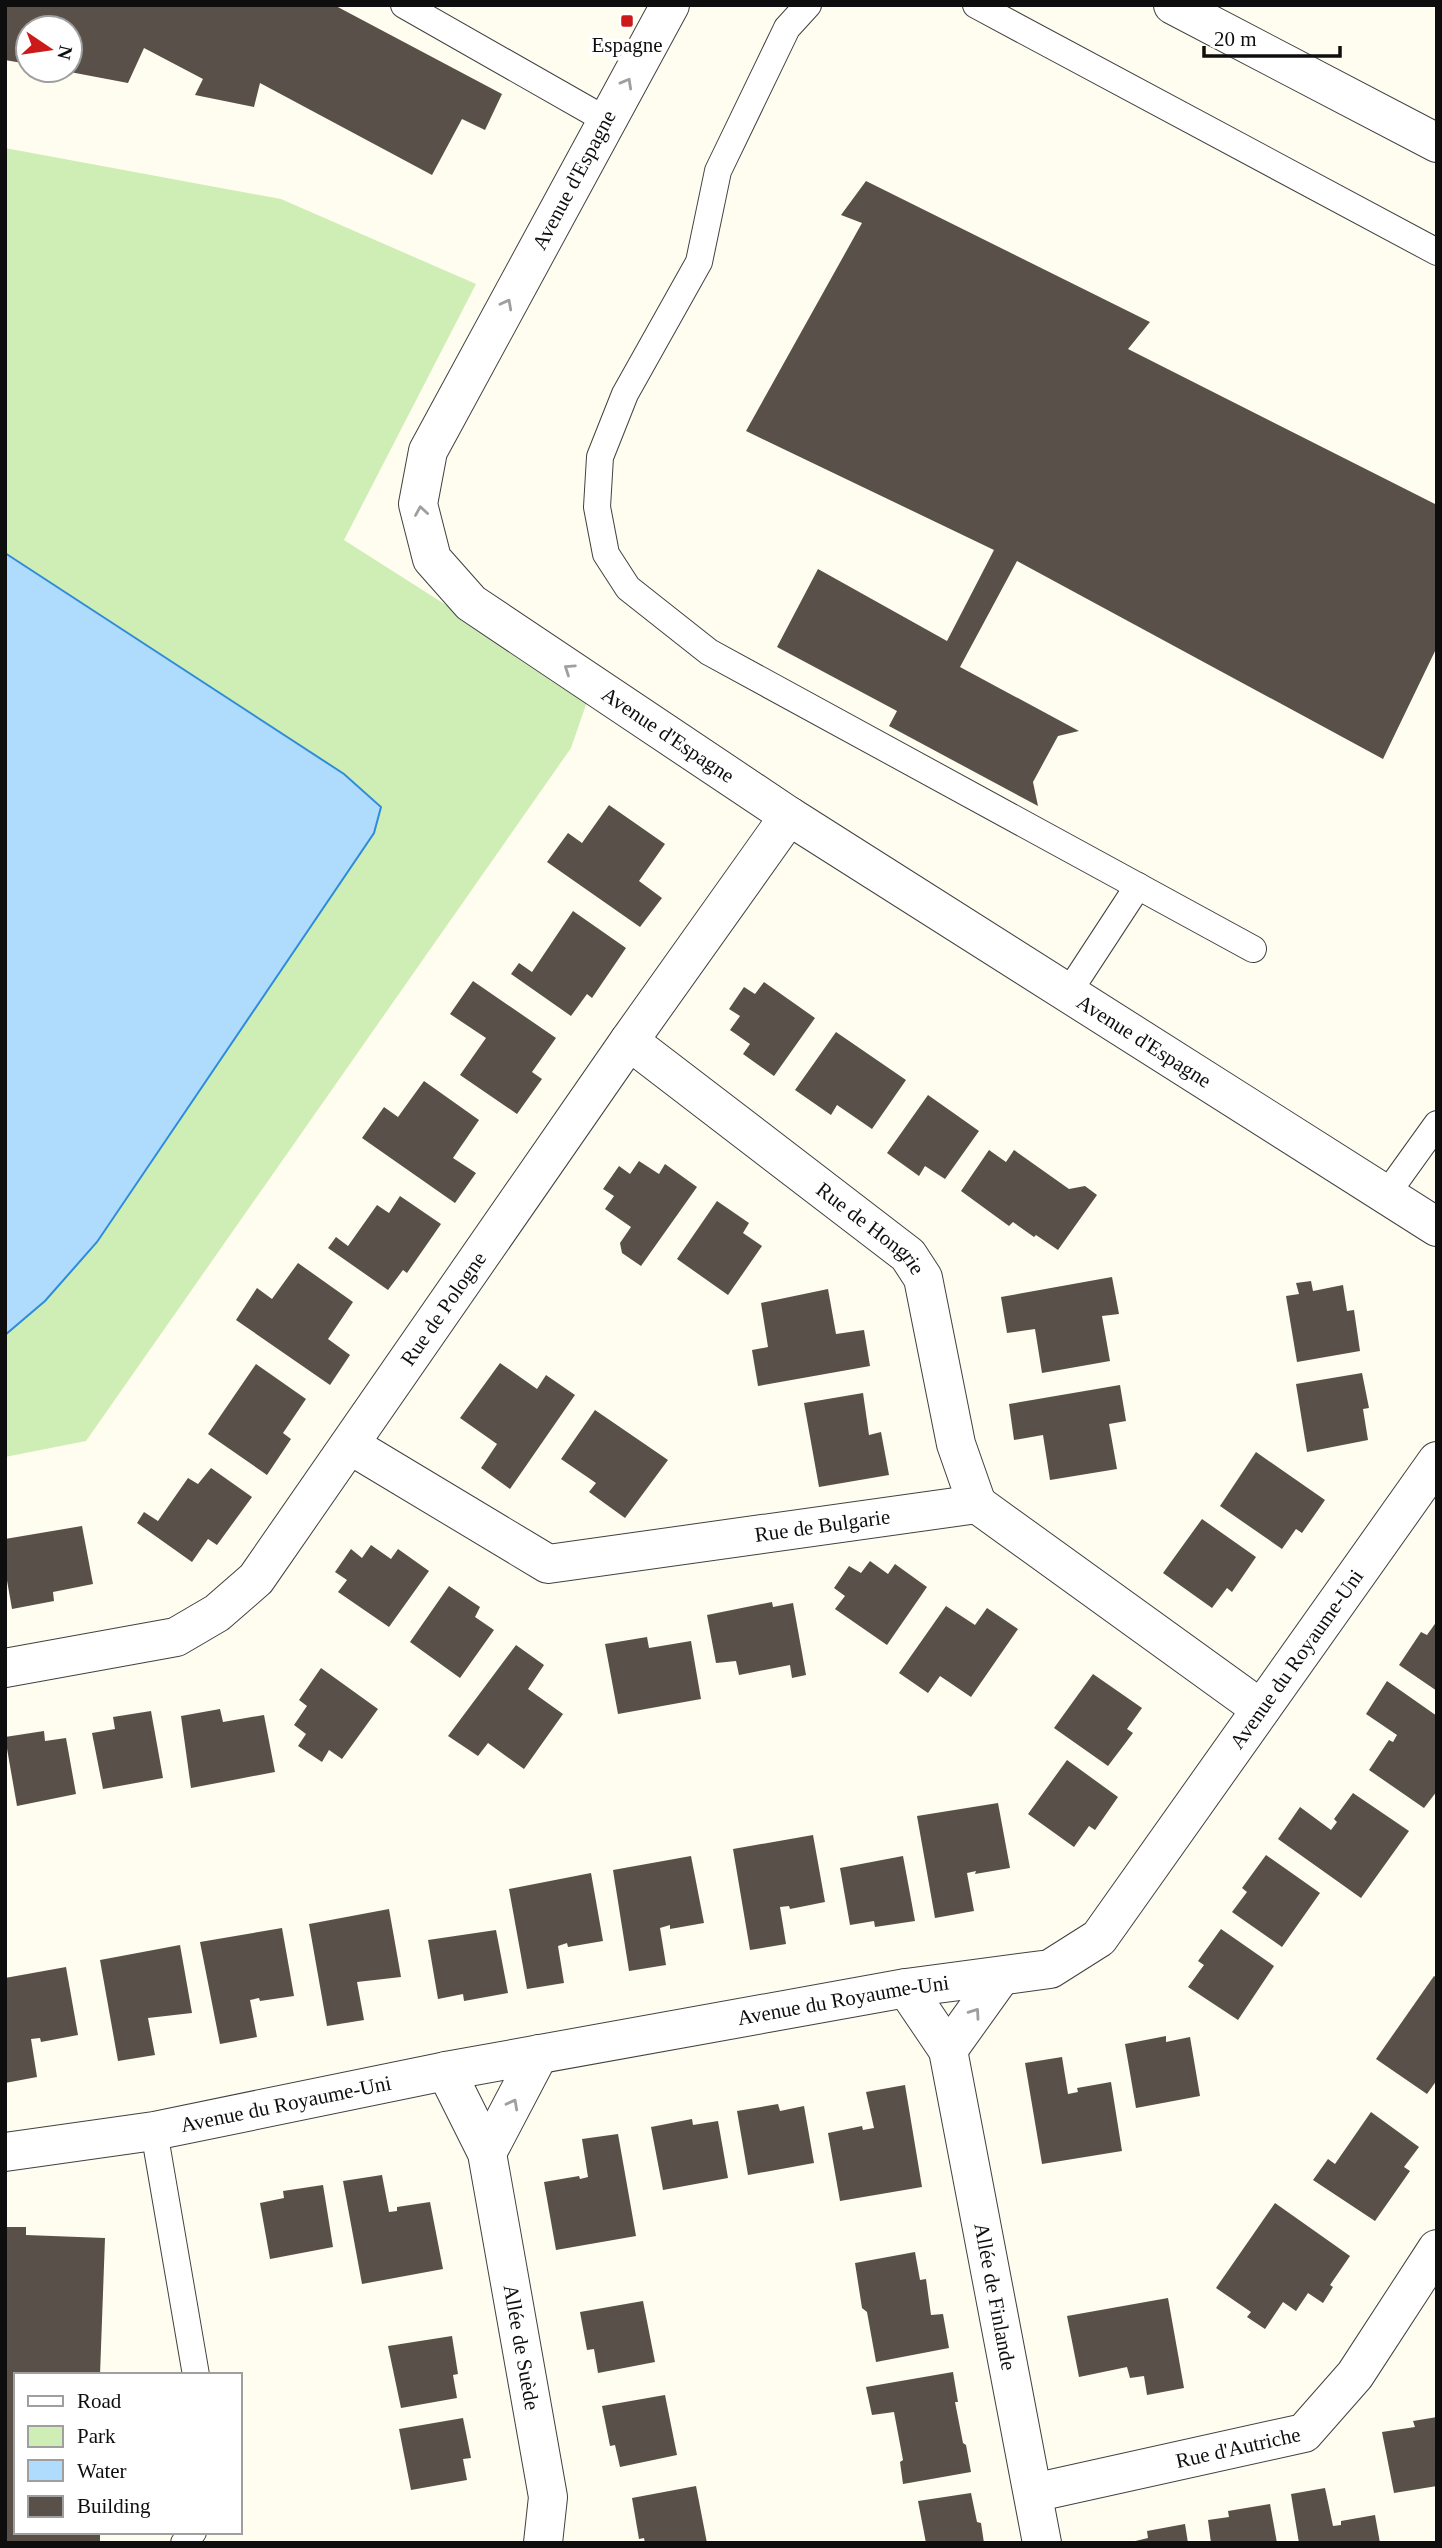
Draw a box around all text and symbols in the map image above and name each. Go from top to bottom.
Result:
marker: Espagne [619,13,635,29]
north arrow [14,14,84,84]
scale bar [1204,14,1340,58]
text: 20 m [1214,27,1257,51]
place label: Espagne [591,33,663,57]
text: N [53,44,77,62]
one-way arrow [619,77,632,90]
street label: Avenue d'Espagne [527,106,621,254]
one-way arrow [499,299,512,311]
one-way arrow [414,505,429,516]
one-way arrow [564,664,577,677]
street label: Avenue d'Espagne [597,682,739,788]
street label: Avenue d'Espagne [1072,990,1216,1093]
street label: Rue de Hongrie [812,1177,929,1279]
street label: Rue de Pologne [396,1247,491,1370]
street label: Rue de Bulgarie [753,1504,892,1547]
street label: Avenue du Royaume-Uni [1225,1565,1368,1754]
street label: Avenue du Royaume-Uni [735,1970,951,2030]
one-way arrow [967,2008,979,2021]
street label: Avenue du Royaume-Uni [178,2071,393,2137]
one-way arrow [505,2099,518,2111]
street label: Allée de Finlande [969,2221,1021,2372]
street label: Allée de Suède [499,2283,544,2412]
legend [14,2373,242,2534]
text: Road [77,2389,122,2413]
street label: Rue d'Autriche [1173,2422,1303,2473]
text: Park [77,2424,116,2448]
text: Water [77,2459,127,2483]
text: Building [77,2494,151,2518]

